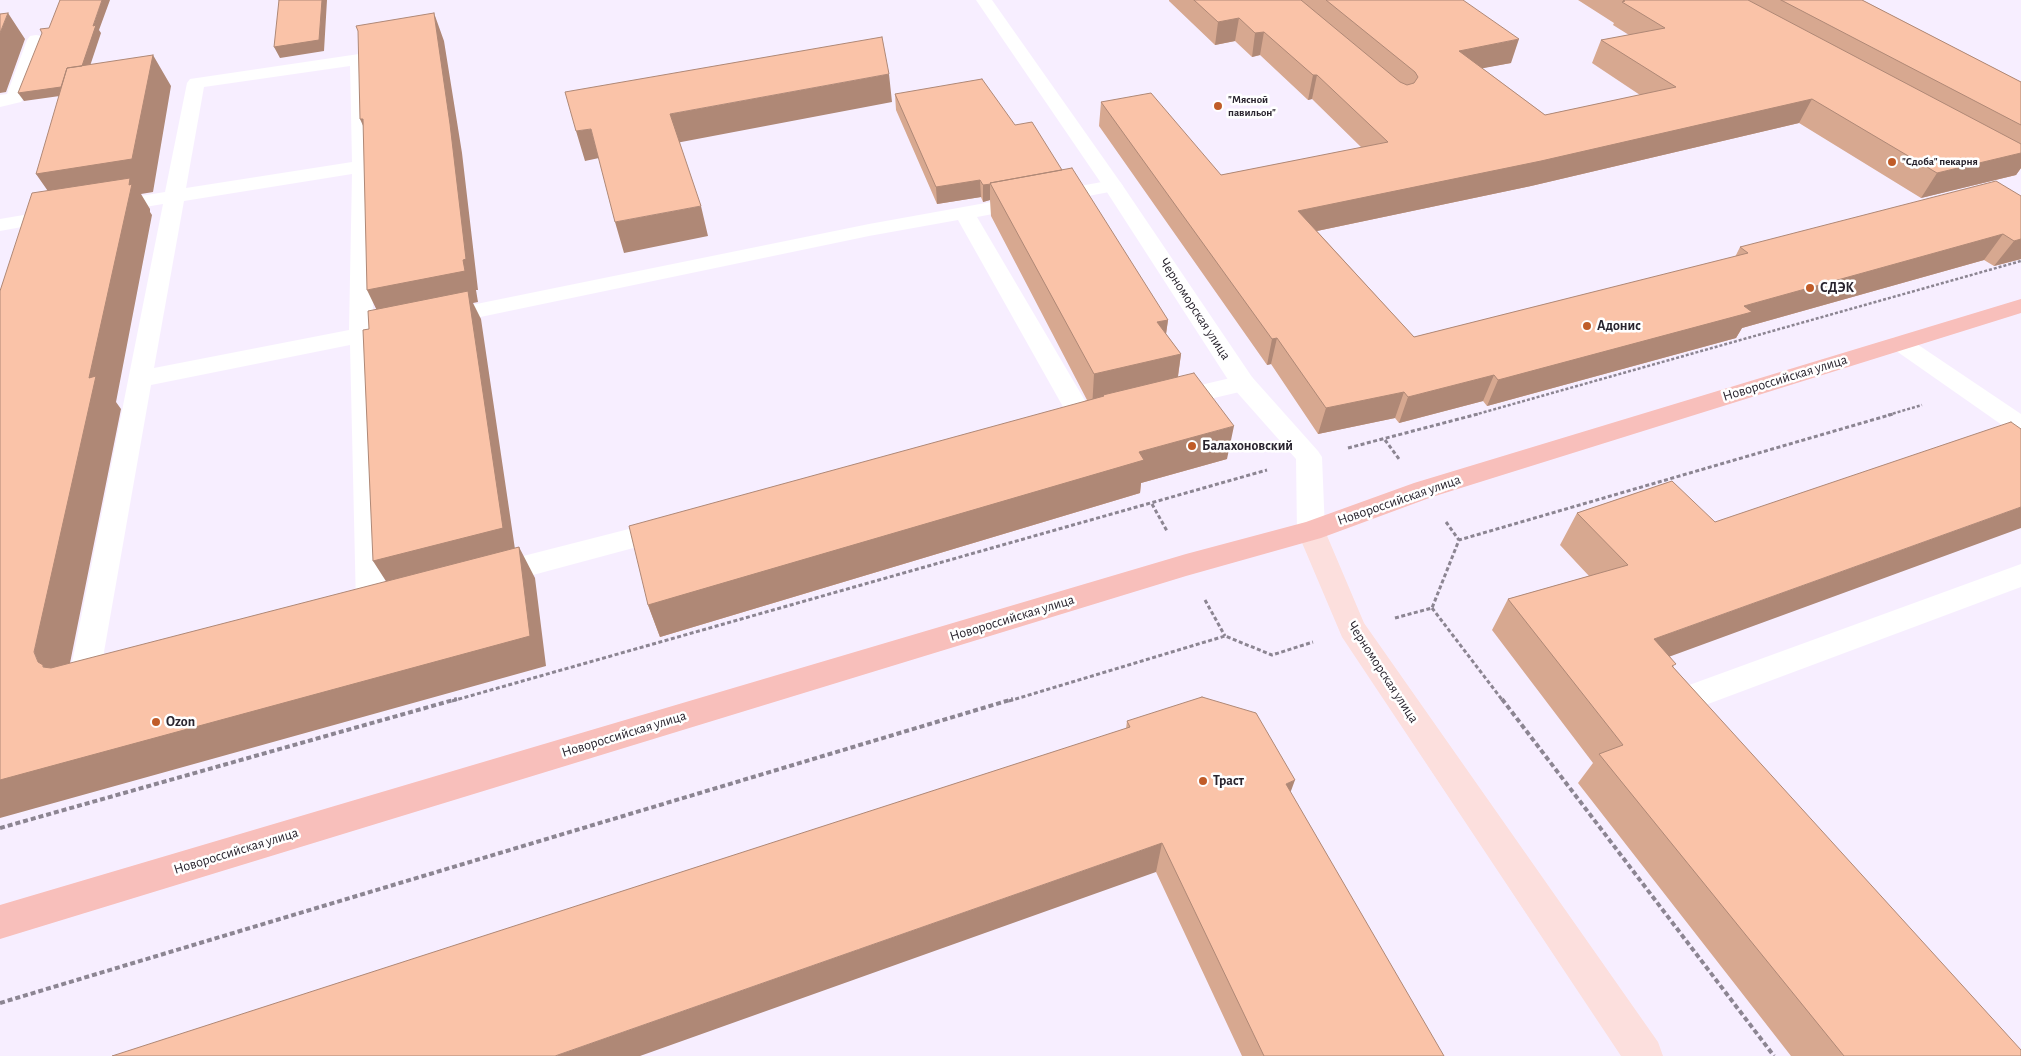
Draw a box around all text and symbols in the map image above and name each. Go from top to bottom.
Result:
place label: "Мясной павильон" [1228,93,1276,119]
marker: "Мясной павильон" [1212,100,1224,112]
place label: "Сдоба" пекарня [1902,155,1978,169]
marker: "Сдоба" пекарня [1886,156,1898,168]
street label: Черноморская улица [1156,255,1234,363]
place label: СДЭК [1820,280,1854,296]
marker: СДЭК [1804,282,1816,294]
place label: Адонис [1597,318,1641,334]
marker: Адонис [1581,320,1593,332]
street label: Новороссийская улица [1721,351,1849,405]
place label: Балахоновский [1202,438,1293,454]
marker: Балахоновский [1186,440,1198,452]
street label: Новороссийская улица [1335,471,1463,529]
street label: Новороссийская улица [948,591,1076,645]
street label: Черноморская улица [1344,618,1422,726]
street label: Новороссийская улица [560,707,688,761]
place label: Ozon [166,714,195,730]
marker: Ozon [150,716,162,728]
place label: Траст [1213,773,1244,789]
marker: Траст [1197,775,1209,787]
street label: Новороссийская улица [172,824,300,878]

